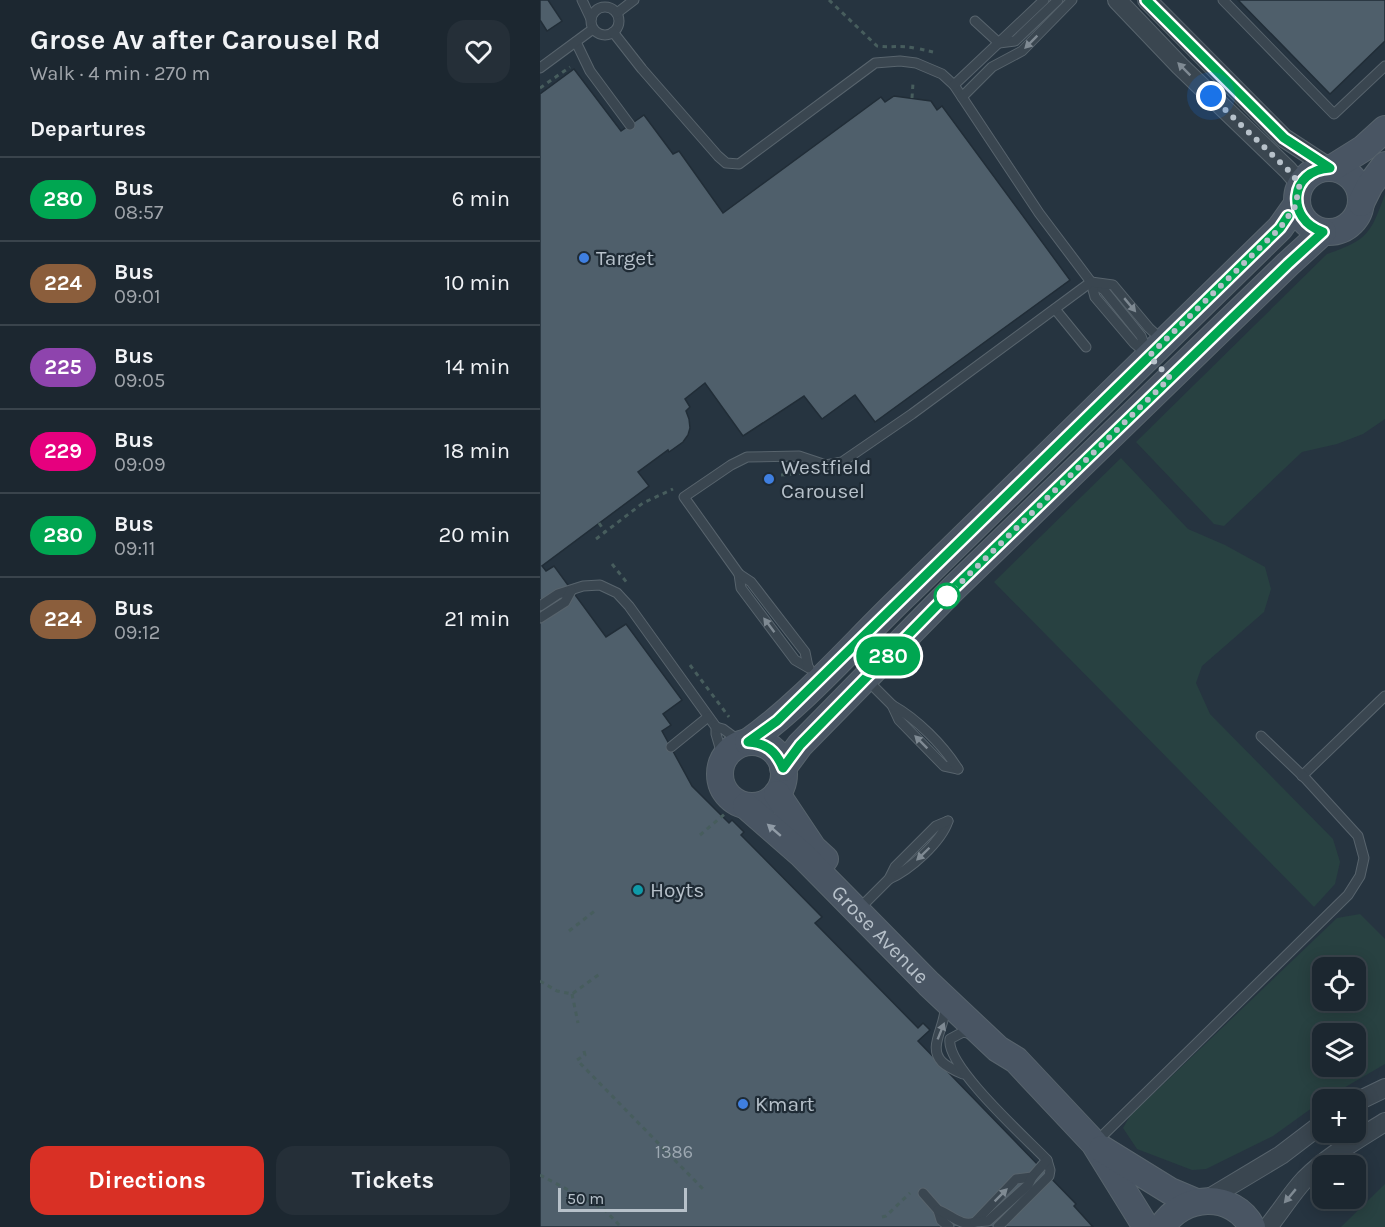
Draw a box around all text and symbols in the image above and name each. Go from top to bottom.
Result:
button: heart [447,20,510,83]
text: Grose Av after Carousel Rd [30,23,381,56]
one-way arrow [1025,34,1039,48]
text: Walk · 4 min · 270 m [30,62,210,85]
one-way arrow [1177,62,1191,77]
your location [1196,81,1226,111]
text: Departures [30,116,146,142]
text: Bus [114,175,154,201]
text: 6 min [452,186,510,212]
text: 280 [43,187,83,211]
text: 08:57 [114,201,163,224]
place label: Target [596,246,654,270]
marker: Target [577,251,591,265]
text: Bus [114,259,154,285]
text: 10 min [444,270,510,296]
text: 224 [44,271,82,295]
text: 09:01 [114,285,161,308]
one-way arrow [1124,297,1137,313]
text: Bus [114,343,154,369]
text: 14 min [445,354,510,380]
text: 225 [44,355,82,379]
text: 09:05 [114,369,165,392]
text: Bus [114,427,154,453]
text: 18 min [444,438,510,464]
text: 229 [44,439,82,463]
text: 09:09 [114,453,166,476]
place label: Westfield Carousel [781,455,871,503]
marker: Westfield Carousel [762,472,776,486]
text: Bus [114,511,154,537]
text: 20 min [439,522,510,548]
text: 280 [43,523,83,547]
text: 09:11 [114,537,155,560]
unlabelled marker [934,583,960,609]
text: Bus [114,595,154,621]
text: 21 min [444,606,510,632]
text: 224 [44,607,82,631]
one-way arrow [763,617,775,633]
text: 09:12 [114,621,160,644]
line badge: 280 [854,636,922,676]
text: 280 [868,644,908,668]
one-way arrow [914,735,928,750]
one-way arrow [766,823,781,837]
one-way arrow [916,846,930,860]
place label: Hoyts [650,878,704,902]
street label: Grose Avenue [827,880,934,989]
marker: Hoyts [631,883,645,897]
map controls [1312,957,1366,1209]
button: locate [1312,957,1366,1011]
one-way arrow [937,1022,946,1040]
button: layers [1312,1023,1366,1077]
button: + [1312,1089,1366,1143]
place label: Kmart [755,1092,815,1116]
marker: Kmart [736,1097,750,1111]
house number: 1386 [655,1141,693,1163]
button: Directions [30,1146,264,1215]
button: Tickets [276,1146,510,1215]
button: − [1312,1155,1366,1209]
scale bar [558,1185,687,1212]
one-way arrow [993,1188,1007,1202]
one-way arrow [1284,1188,1297,1203]
text: 50 m [567,1189,604,1208]

